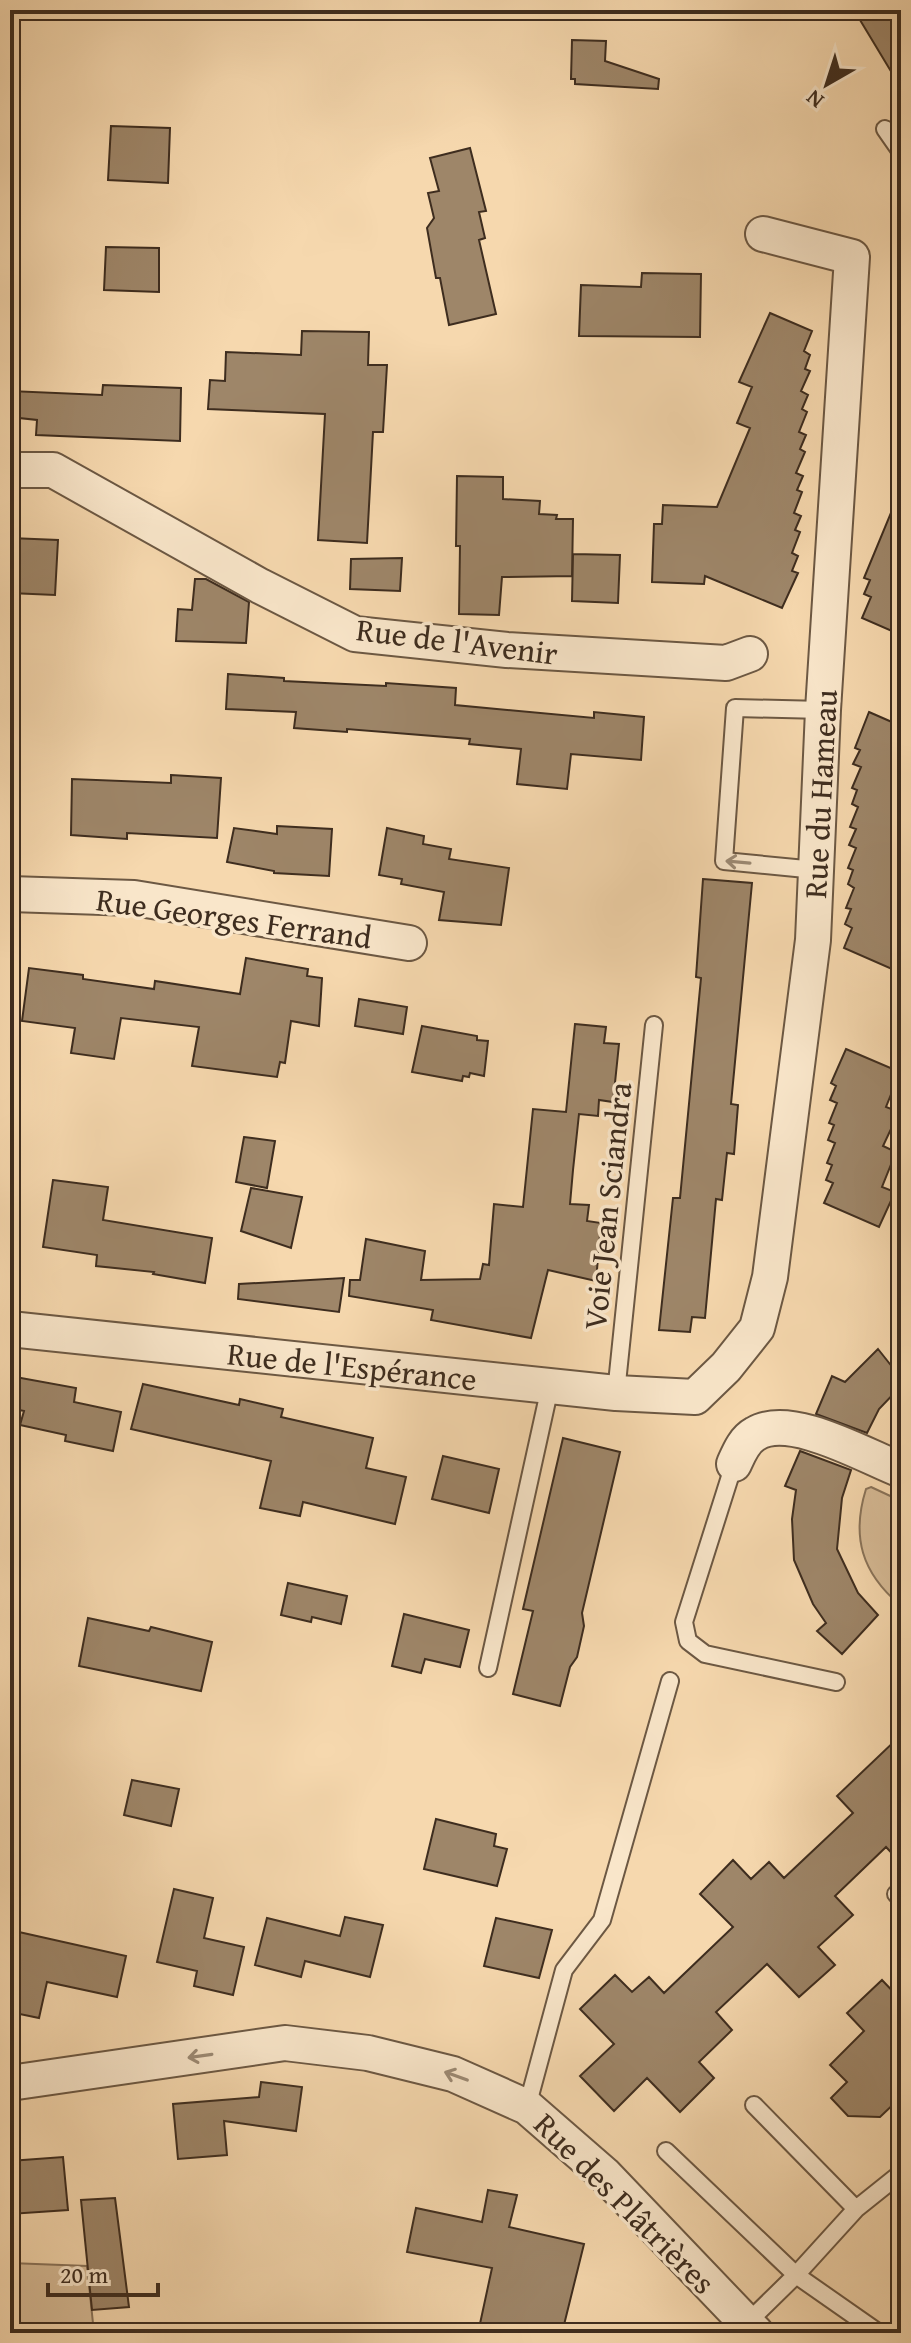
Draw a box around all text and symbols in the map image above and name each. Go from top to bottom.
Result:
north arrow [787,44,867,124]
text: N [798,82,830,117]
street label: Rue de l'Avenir [354,605,560,677]
street label: Rue du Hameau [791,688,849,900]
one-way arrow [725,855,752,870]
street label: Rue Georges Ferrand [93,875,375,961]
street label: Voie Jean Sciandra [571,1080,643,1332]
street label: Rue de l'Espérance [225,1330,479,1402]
one-way arrow [188,2048,214,2063]
one-way arrow [444,2068,469,2082]
street label: Rue des Plâtrières [524,2102,726,2304]
scale bar [48,2247,158,2297]
text: 20 m [60,2257,108,2292]

